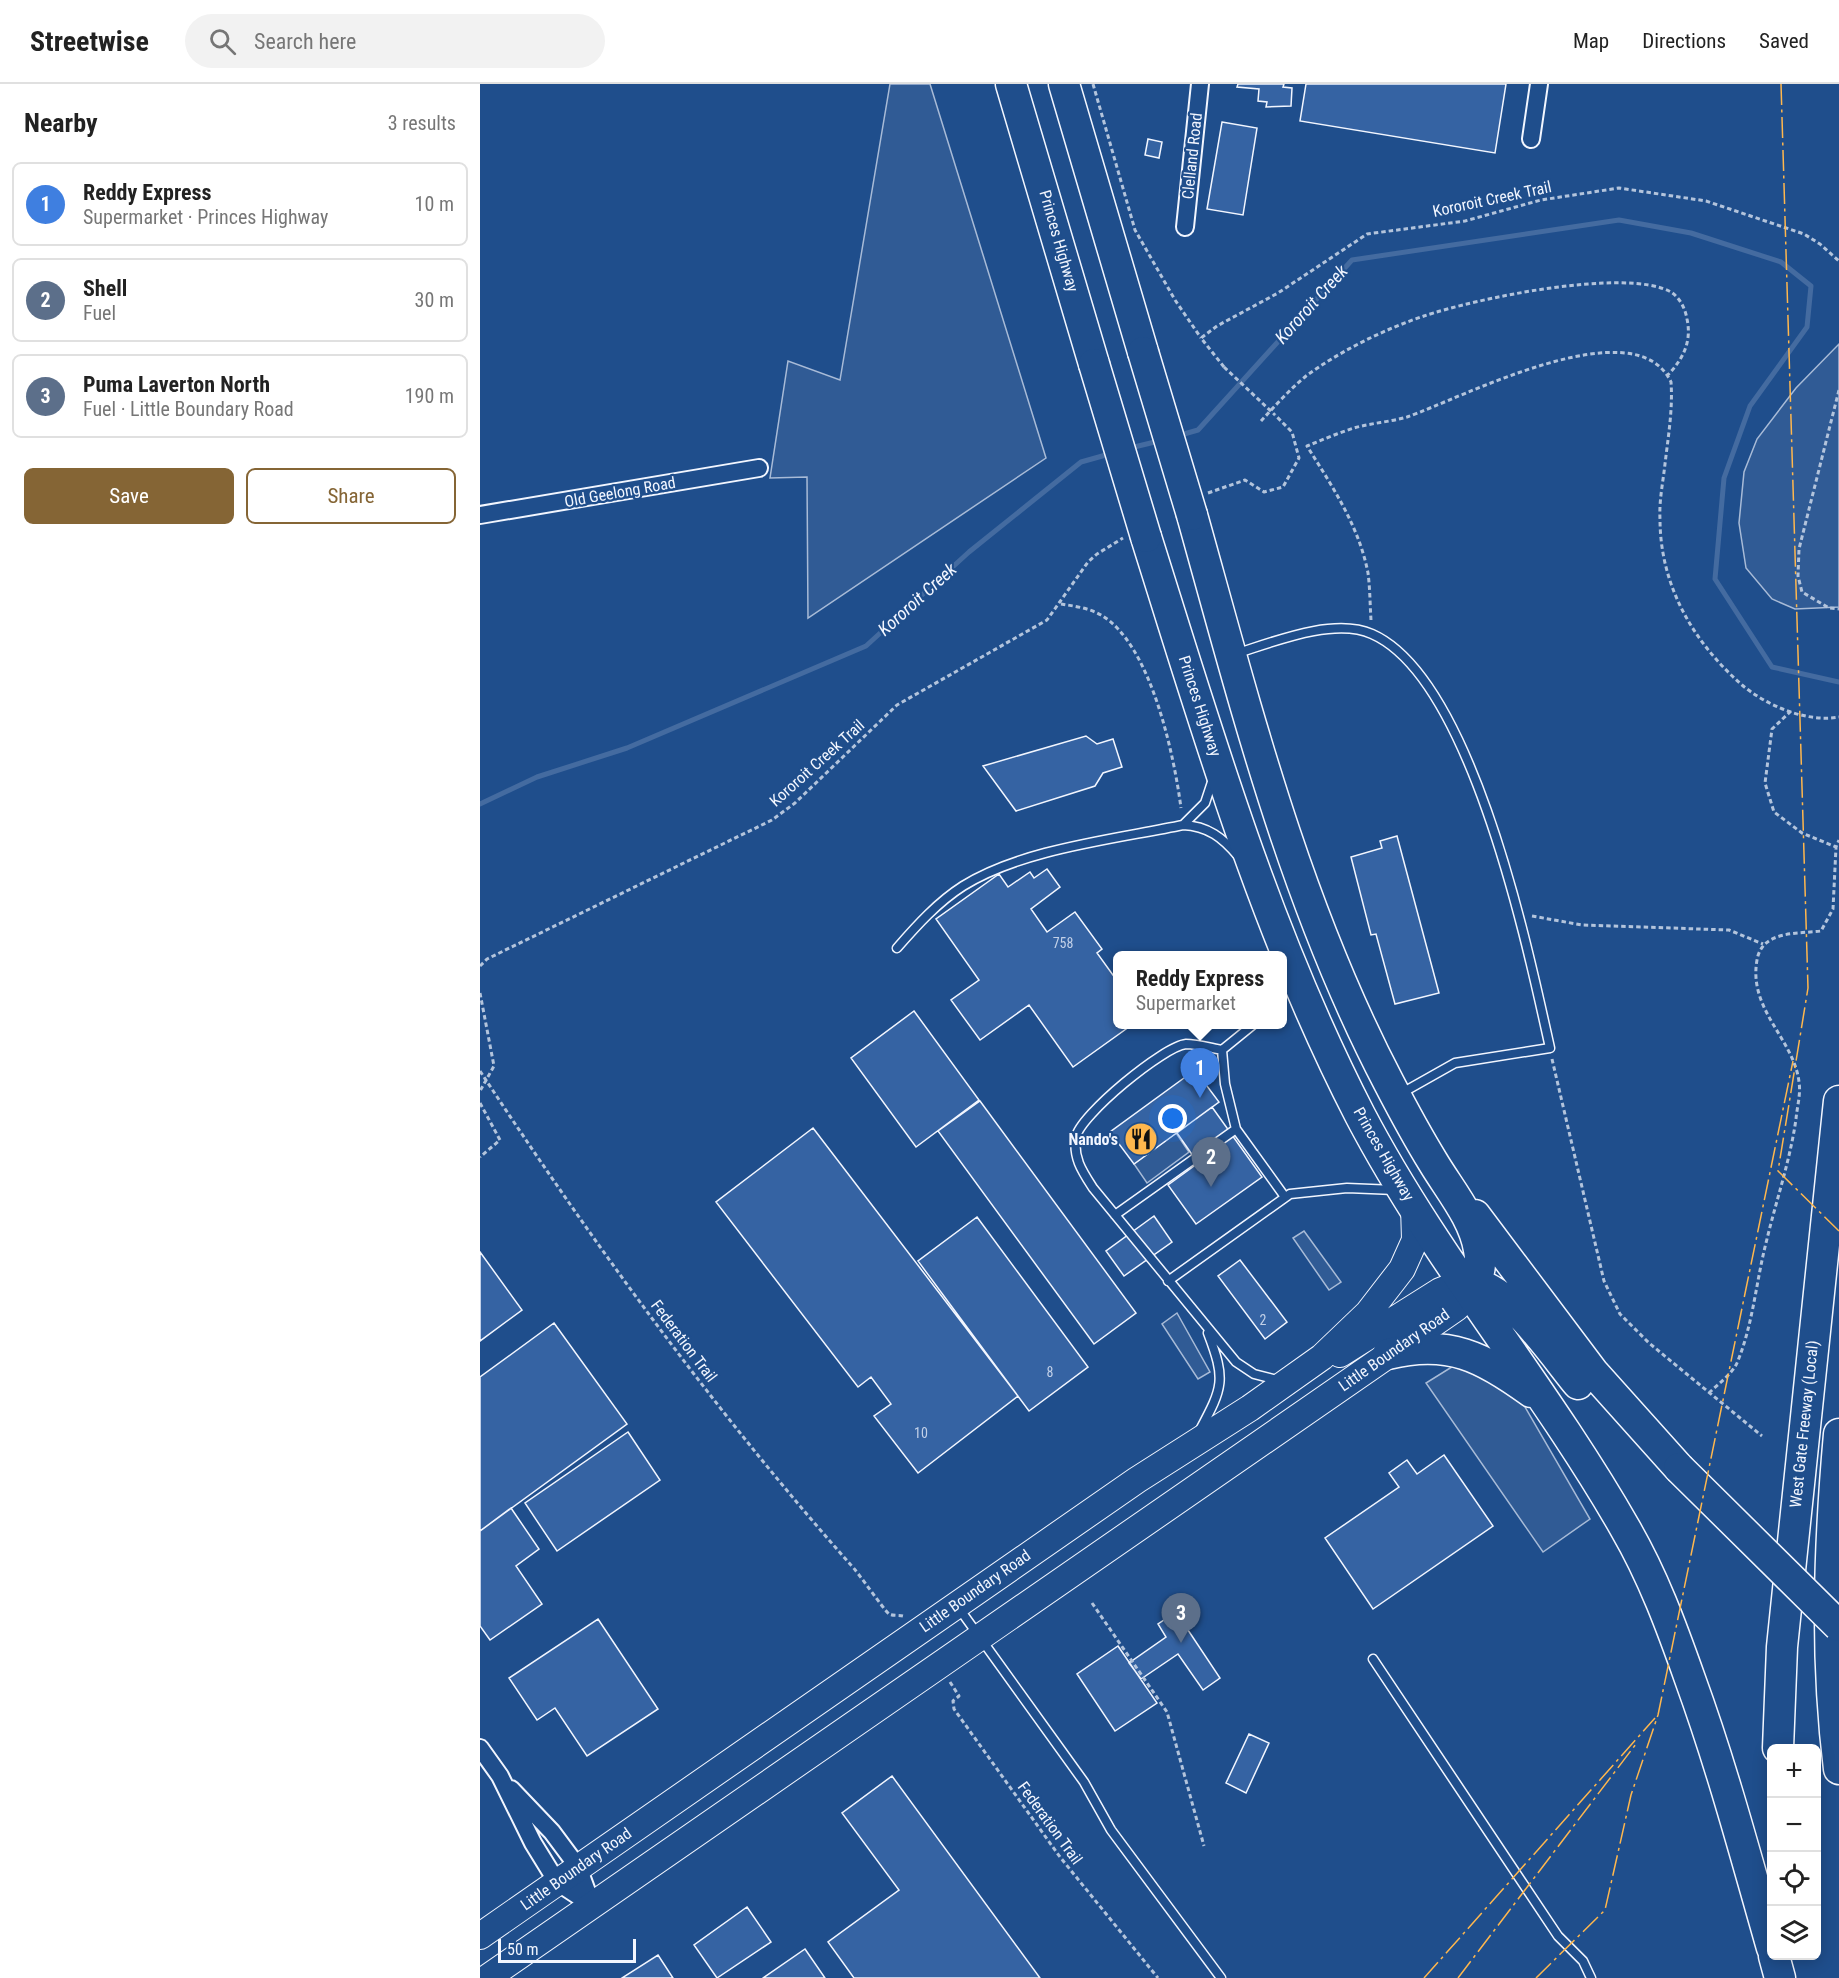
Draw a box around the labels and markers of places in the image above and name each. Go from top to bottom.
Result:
pin: 1 [1180,1048,1220,1098]
restaurant icon: Nando's [1123,1121,1159,1157]
place label: Nando's [1068,1130,1118,1149]
pin: 2 [1192,1138,1230,1187]
pin: 3 [1162,1594,1200,1643]

